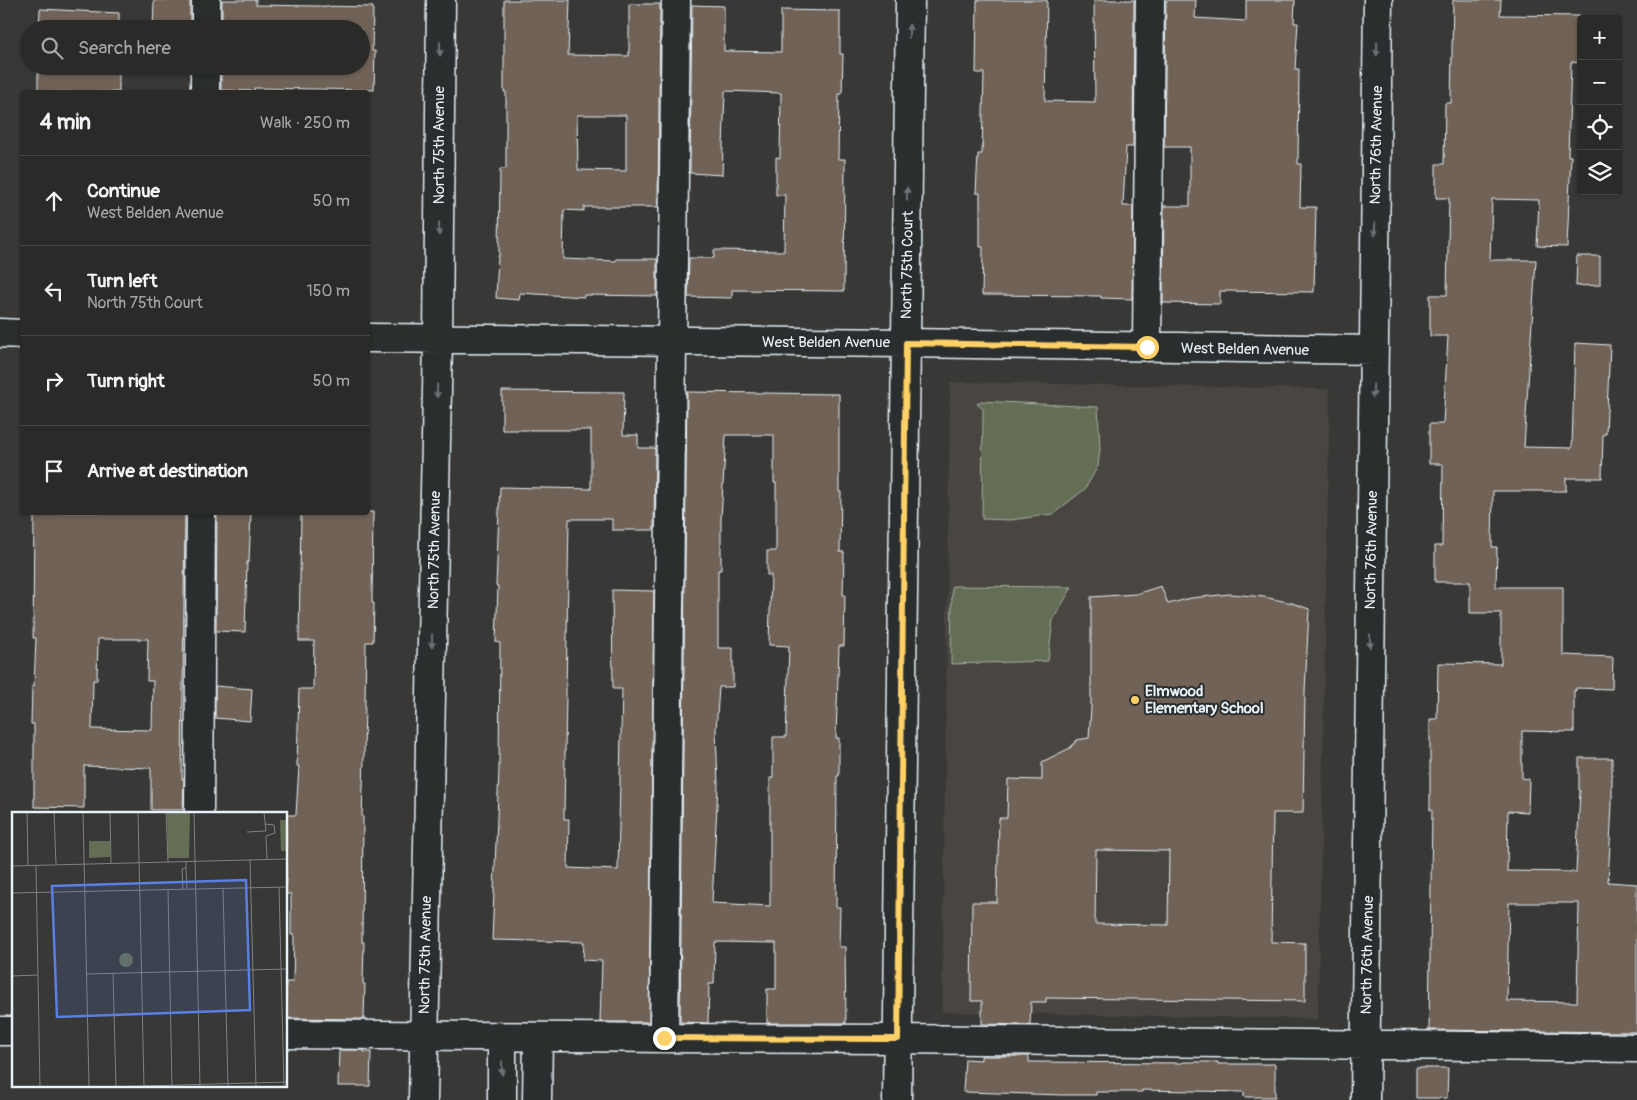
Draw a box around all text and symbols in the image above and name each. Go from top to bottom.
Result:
map controls [1577,15,1622,195]
button: + [1577,15,1622,60]
search box [20,20,370,75]
one-way arrow [905,23,913,39]
icon: search [38,34,66,62]
text: Search here [78,36,171,60]
one-way arrow [436,41,444,57]
one-way arrow [1373,41,1381,57]
button: − [1577,60,1622,105]
street label: North 75th Avenue [430,85,449,204]
street label: North 76th Avenue [1366,85,1387,205]
button: locate [1577,105,1622,150]
text: 4 min [40,109,91,136]
text: Walk · 250 m [260,113,350,133]
button: layers [1577,150,1622,195]
text: Continue [87,179,160,203]
one-way arrow [903,186,911,202]
icon: ahead [40,187,68,215]
text: 50 m [313,191,350,211]
text: West Belden Avenue [87,203,224,223]
street label: North 75th Court [897,210,918,319]
one-way arrow [435,221,443,237]
one-way arrow [1371,221,1379,237]
text: Turn left [87,269,157,293]
icon: left [40,277,68,305]
text: 150 m [306,281,350,301]
text: North 75th Court [87,293,203,313]
street label: West Belden Avenue [762,333,891,352]
route start [1136,336,1159,359]
street label: West Belden Avenue [1181,339,1310,360]
icon: right [40,367,68,395]
text: Turn right [87,369,165,393]
text: 50 m [313,371,350,391]
one-way arrow [433,383,441,399]
one-way arrow [1369,383,1377,399]
icon: arrive [40,457,68,485]
text: Arrive at destination [87,459,248,483]
street label: North 75th Avenue [424,490,445,609]
street label: North 76th Avenue [1361,490,1382,610]
one-way arrow [427,633,435,649]
one-way arrow [1366,633,1374,649]
place label: Elmwood Elementary School [1145,682,1264,718]
marker: Elmwood Elementary School [1129,694,1141,706]
inset map [12,812,288,1088]
street label: North 75th Avenue [415,895,436,1014]
street label: North 76th Avenue [1357,895,1378,1015]
route end [653,1027,676,1050]
one-way arrow [498,1061,506,1077]

